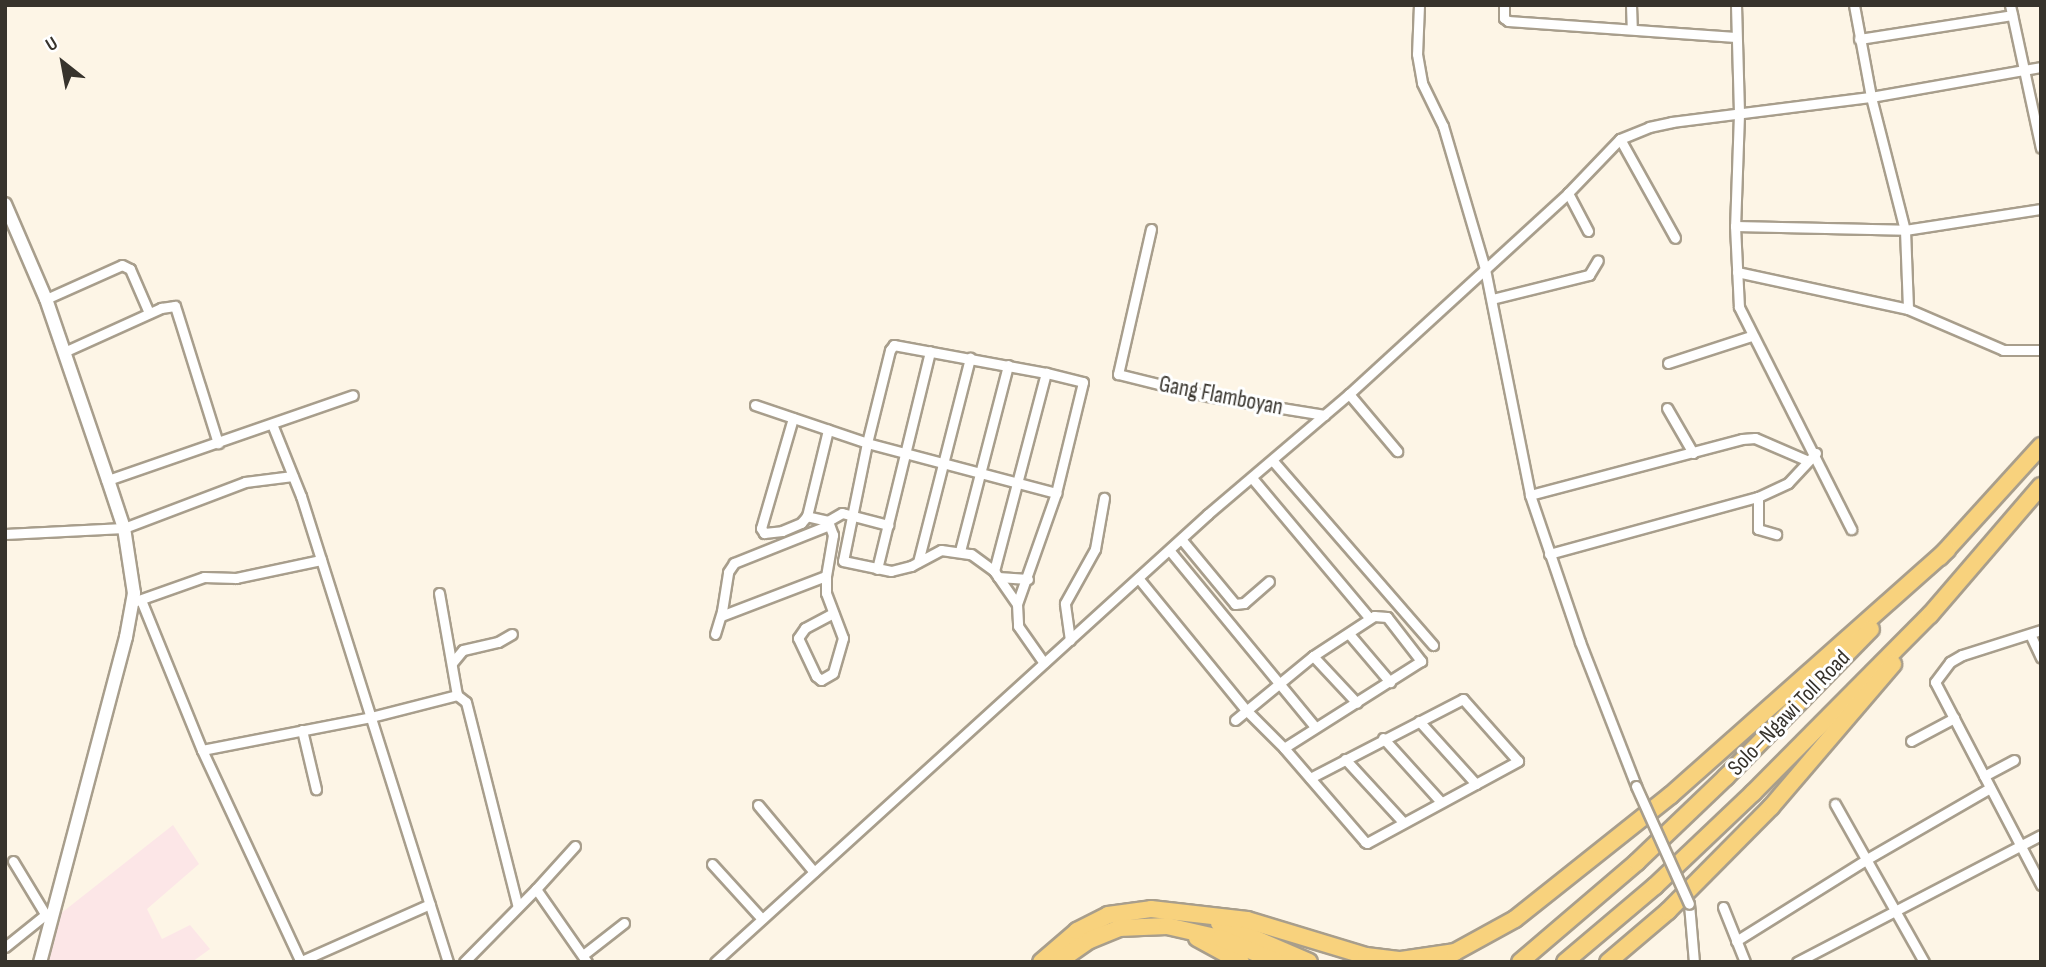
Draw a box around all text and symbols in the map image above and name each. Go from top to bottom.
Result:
north arrow [28,28,98,98]
text: U [42,32,62,57]
street label: Gang Flamboyan [1157,370,1285,422]
street label: Solo–Ngawi Toll Road [1722,644,1856,782]

